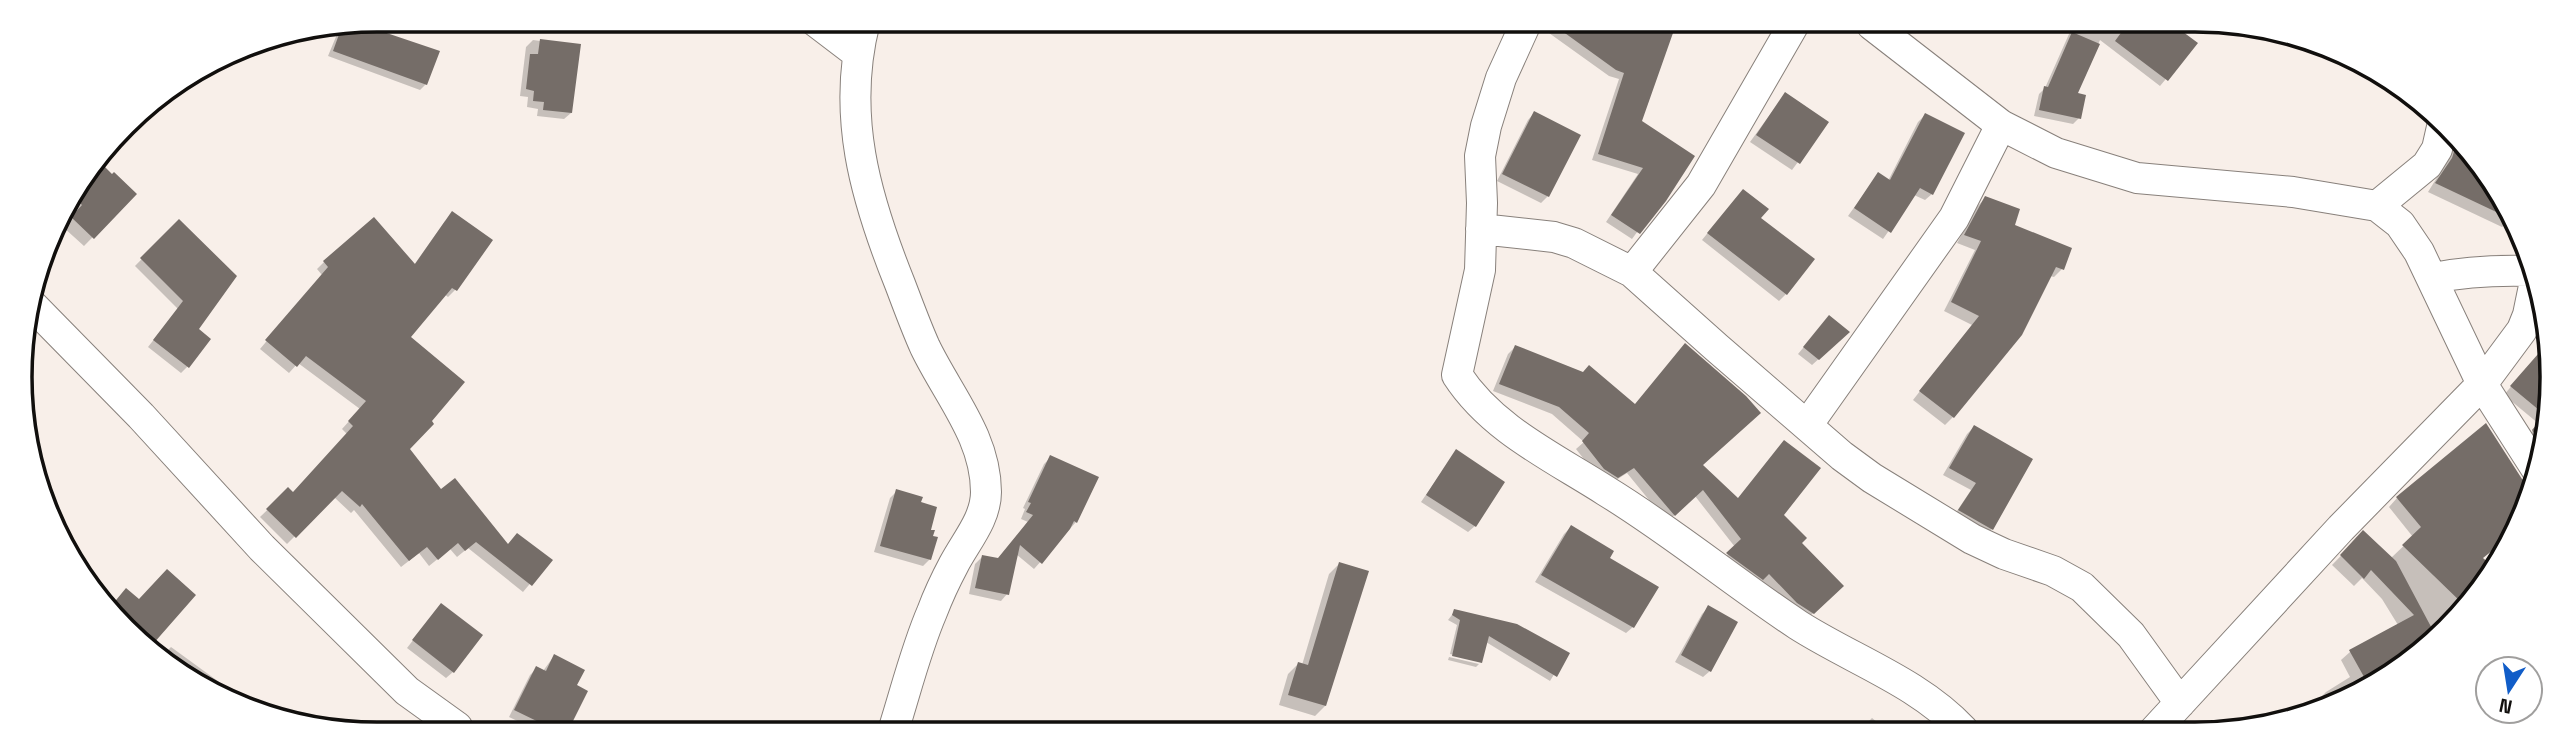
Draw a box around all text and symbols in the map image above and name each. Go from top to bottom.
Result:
north arrow [2474,655,2544,725]
text: N [2497,693,2514,720]

